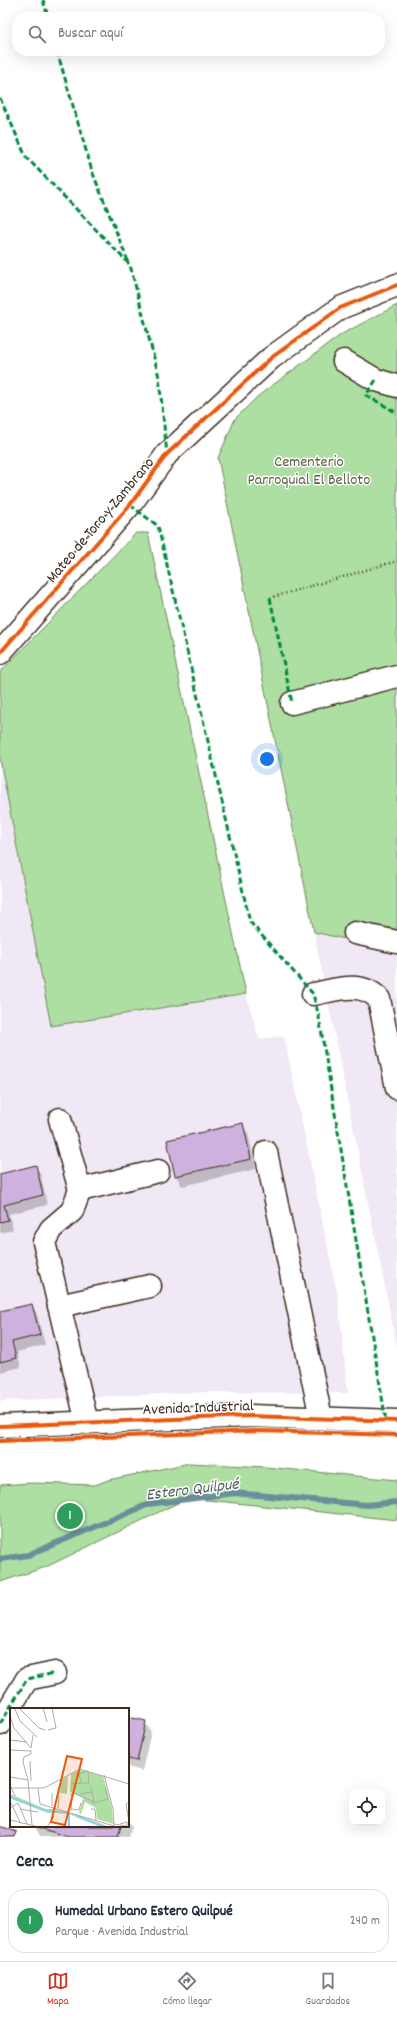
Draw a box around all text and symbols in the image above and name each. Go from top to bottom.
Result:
search box [12,12,385,56]
icon: search [26,23,48,45]
text: Buscar aquí [58,23,123,45]
park label: Cementerio Parroquial El Belloto [248,451,370,492]
street label: Mateo de Toro y Zambrano [41,453,161,589]
your location [257,749,277,769]
street label: Avenida Industrial [142,1395,254,1422]
water label: Estero Quilpué [145,1473,242,1509]
pin: 1 [57,1501,83,1531]
inset map [10,1708,129,1827]
map controls [349,1789,385,1825]
button: locate [349,1789,385,1825]
text: Cerca [16,1851,53,1875]
text: Humedal Urbano Estero Quilpué [55,1901,233,1923]
text: 1 [29,1912,31,1931]
text: 240 m [350,1912,380,1931]
text: Parque · Avenida Industrial [55,1923,188,1942]
tab: Mapa [47,1970,69,2010]
tab: Cómo llegar [163,1970,212,2010]
tab: Guardados [306,1970,350,2010]

